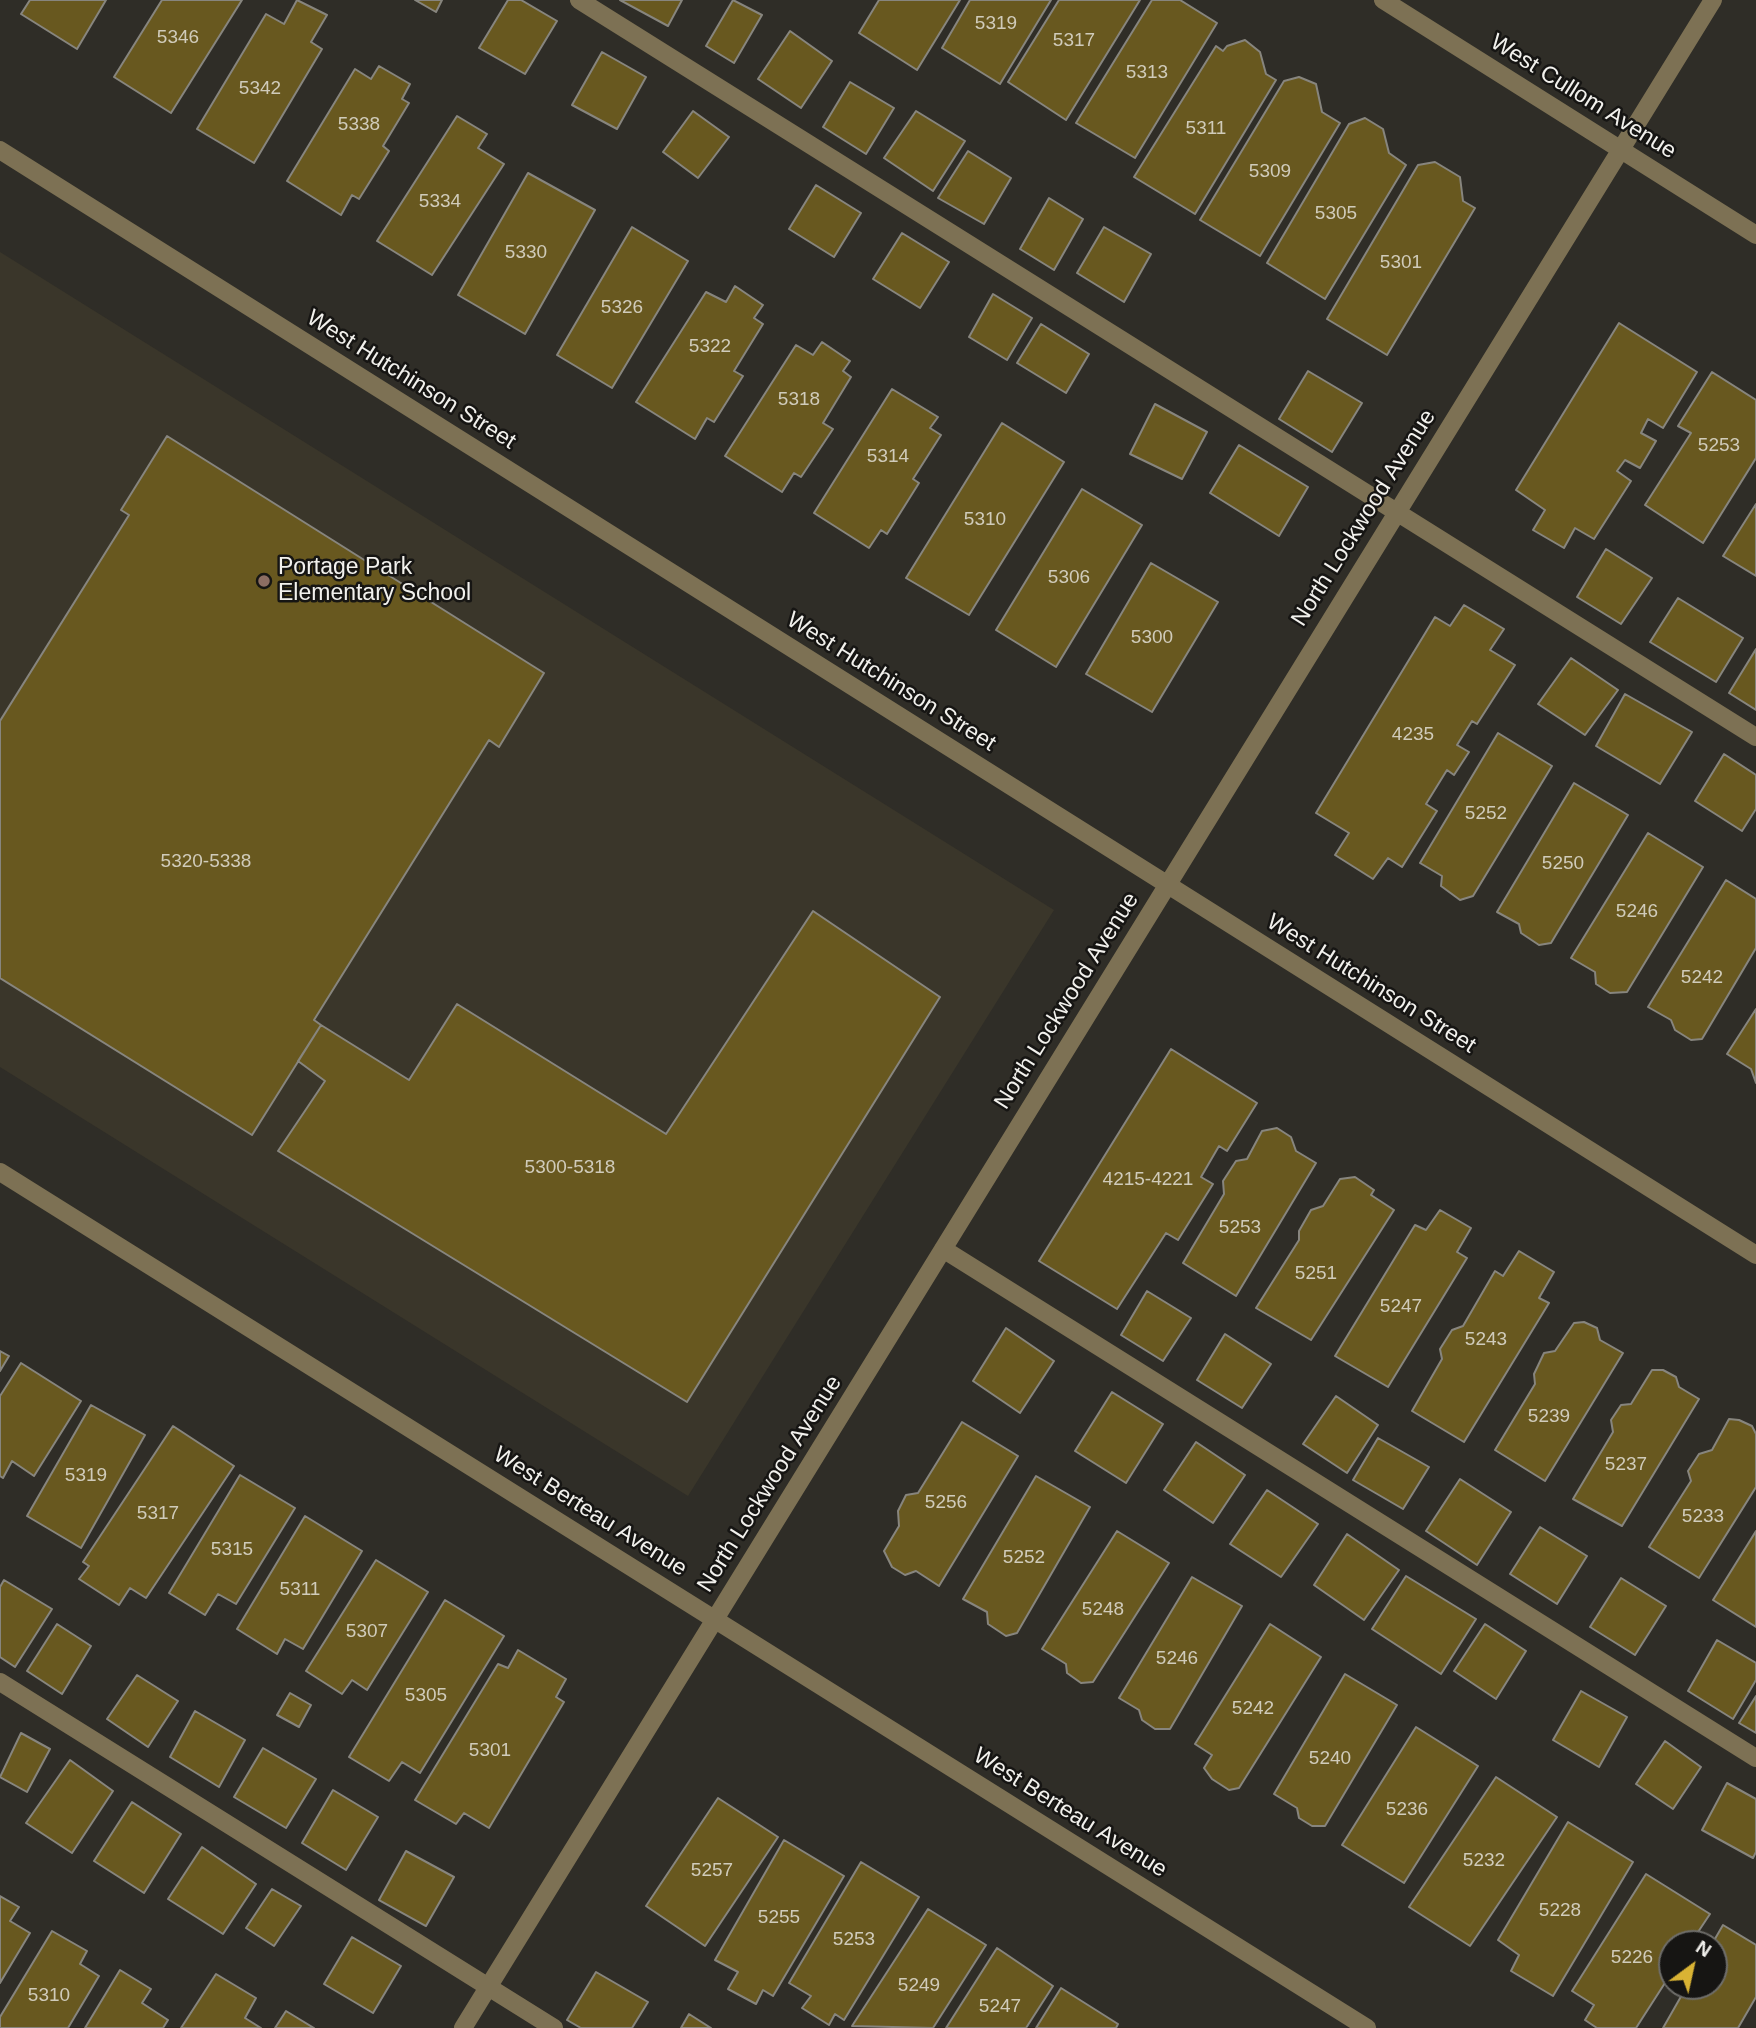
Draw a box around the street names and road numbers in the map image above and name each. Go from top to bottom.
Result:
street label: West Cullom Avenue [1485,29,1681,165]
street label: West Hutchinson Street [301,304,521,456]
street label: North Lockwood Avenue [1286,405,1442,631]
street label: West Hutchinson Street [781,606,1001,758]
street label: North Lockwood Avenue [989,888,1145,1114]
street label: West Hutchinson Street [1261,908,1481,1060]
street label: North Lockwood Avenue [692,1371,848,1597]
street label: West Berteau Avenue [488,1441,692,1583]
street label: West Berteau Avenue [968,1742,1172,1884]

